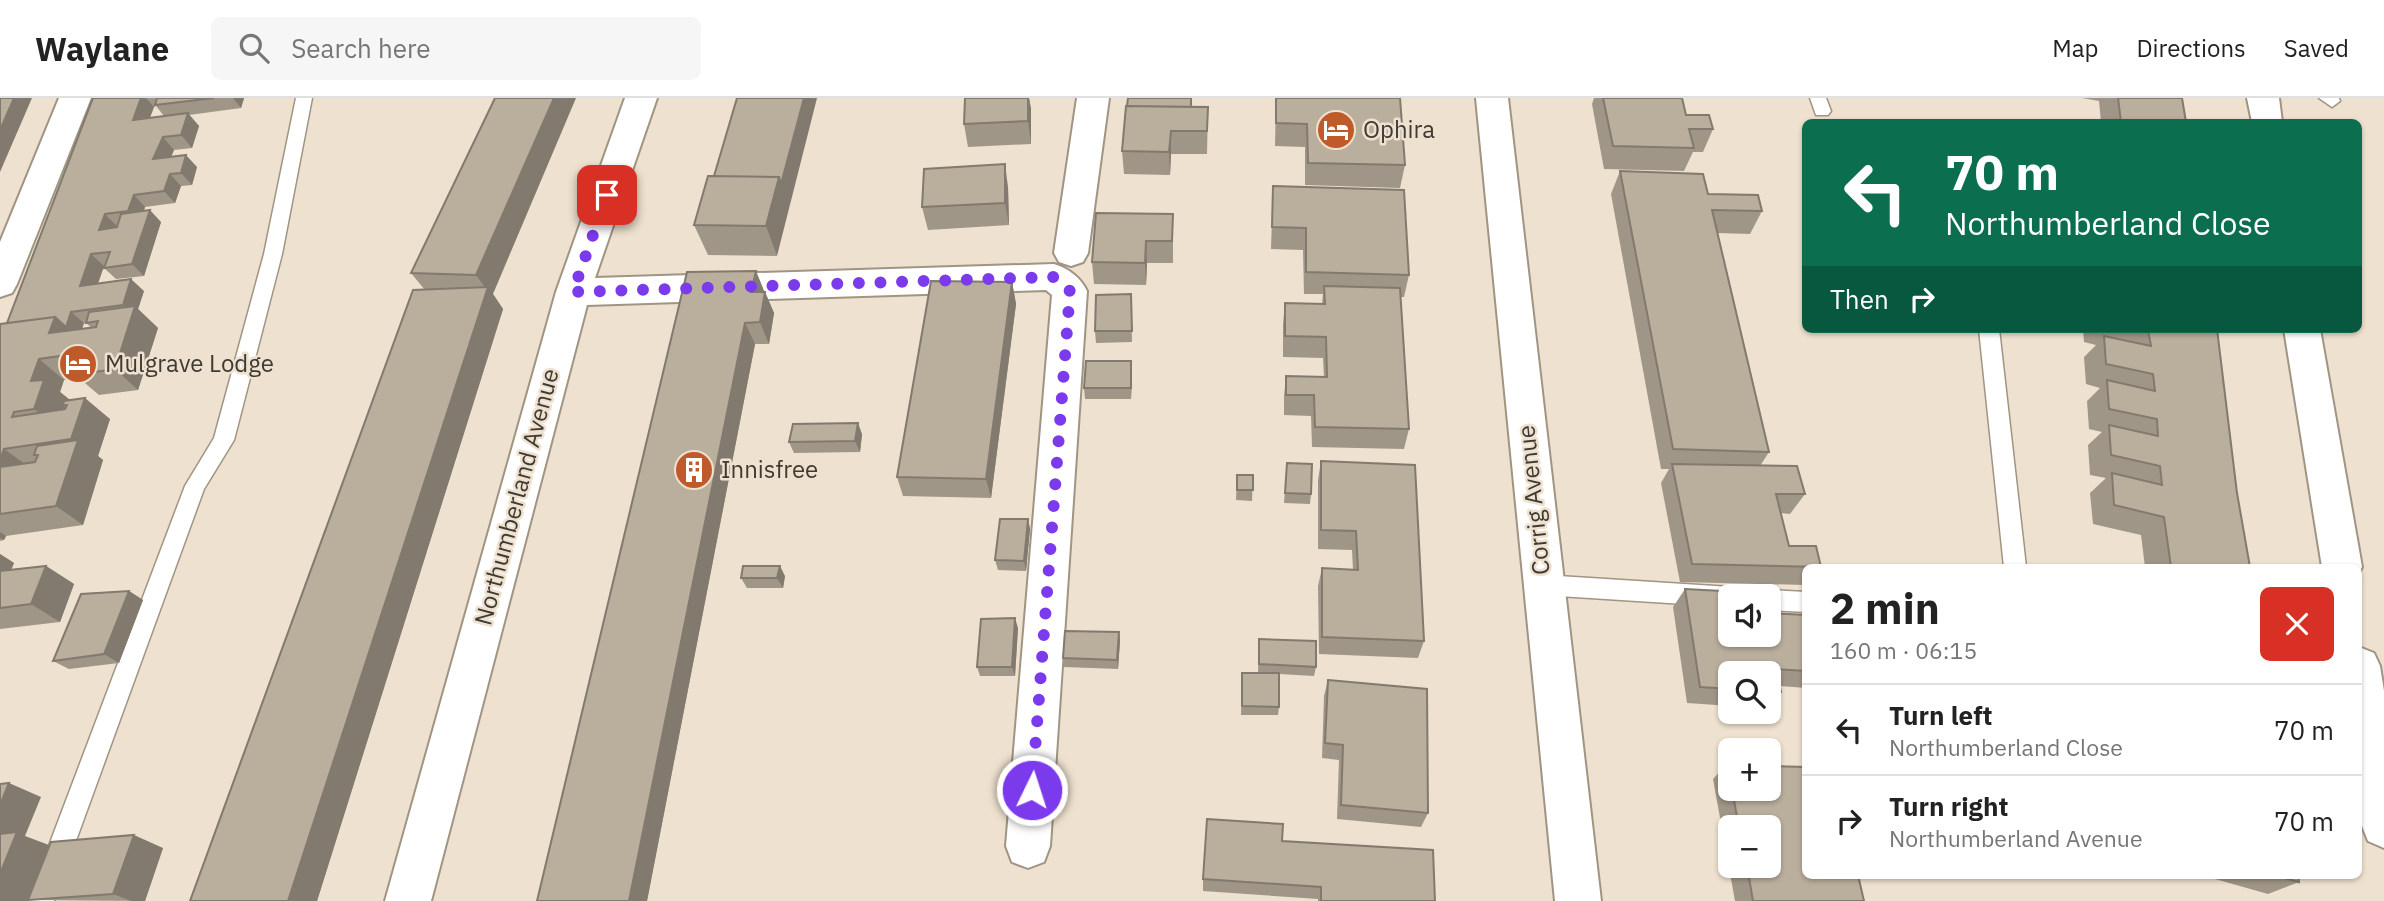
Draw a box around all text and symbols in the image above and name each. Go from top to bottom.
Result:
search box [211,17,701,80]
text: Waylane [35,27,169,70]
icon: search [235,29,273,67]
text: Search here [291,31,431,65]
text: Map [2052,32,2098,64]
text: Directions [2136,32,2246,64]
text: Saved [2284,32,2349,64]
hotel icon: Ophira [1315,109,1357,151]
place label: Ophira [1363,113,1435,145]
text: 70 m [1945,140,2059,203]
icon: left [1830,147,1921,238]
pin [577,165,637,225]
icon: arrive [588,176,626,214]
text: Northumberland Close [1945,202,2271,244]
icon: right [1903,280,1941,318]
text: Then [1830,282,1889,316]
hotel icon: Mulgrave Lodge [57,343,99,385]
place label: Mulgrave Lodge [105,347,274,379]
street label: Northumberland Avenue [466,365,566,629]
street label: Corrig Avenue [1509,424,1557,577]
building icon: Innisfree [673,449,715,491]
place label: Innisfree [721,453,818,485]
text: 2 min [1830,581,1940,636]
map controls [1718,584,1781,878]
button: sound [1718,584,1781,647]
button: close [2260,587,2334,661]
text: 160 m · 06:15 [1830,635,1977,665]
button: search [1718,661,1781,724]
text: Turn left [1889,698,1992,732]
icon: left [1830,711,1868,749]
text: 70 m [2274,713,2334,747]
text: Northumberland Close [1889,732,2123,762]
button: + [1718,738,1781,801]
position arrow [995,753,1069,827]
text: Turn right [1889,789,2008,823]
icon: right [1830,802,1868,840]
text: 70 m [2274,804,2334,838]
button: − [1718,815,1781,878]
text: Northumberland Avenue [1889,823,2143,853]

